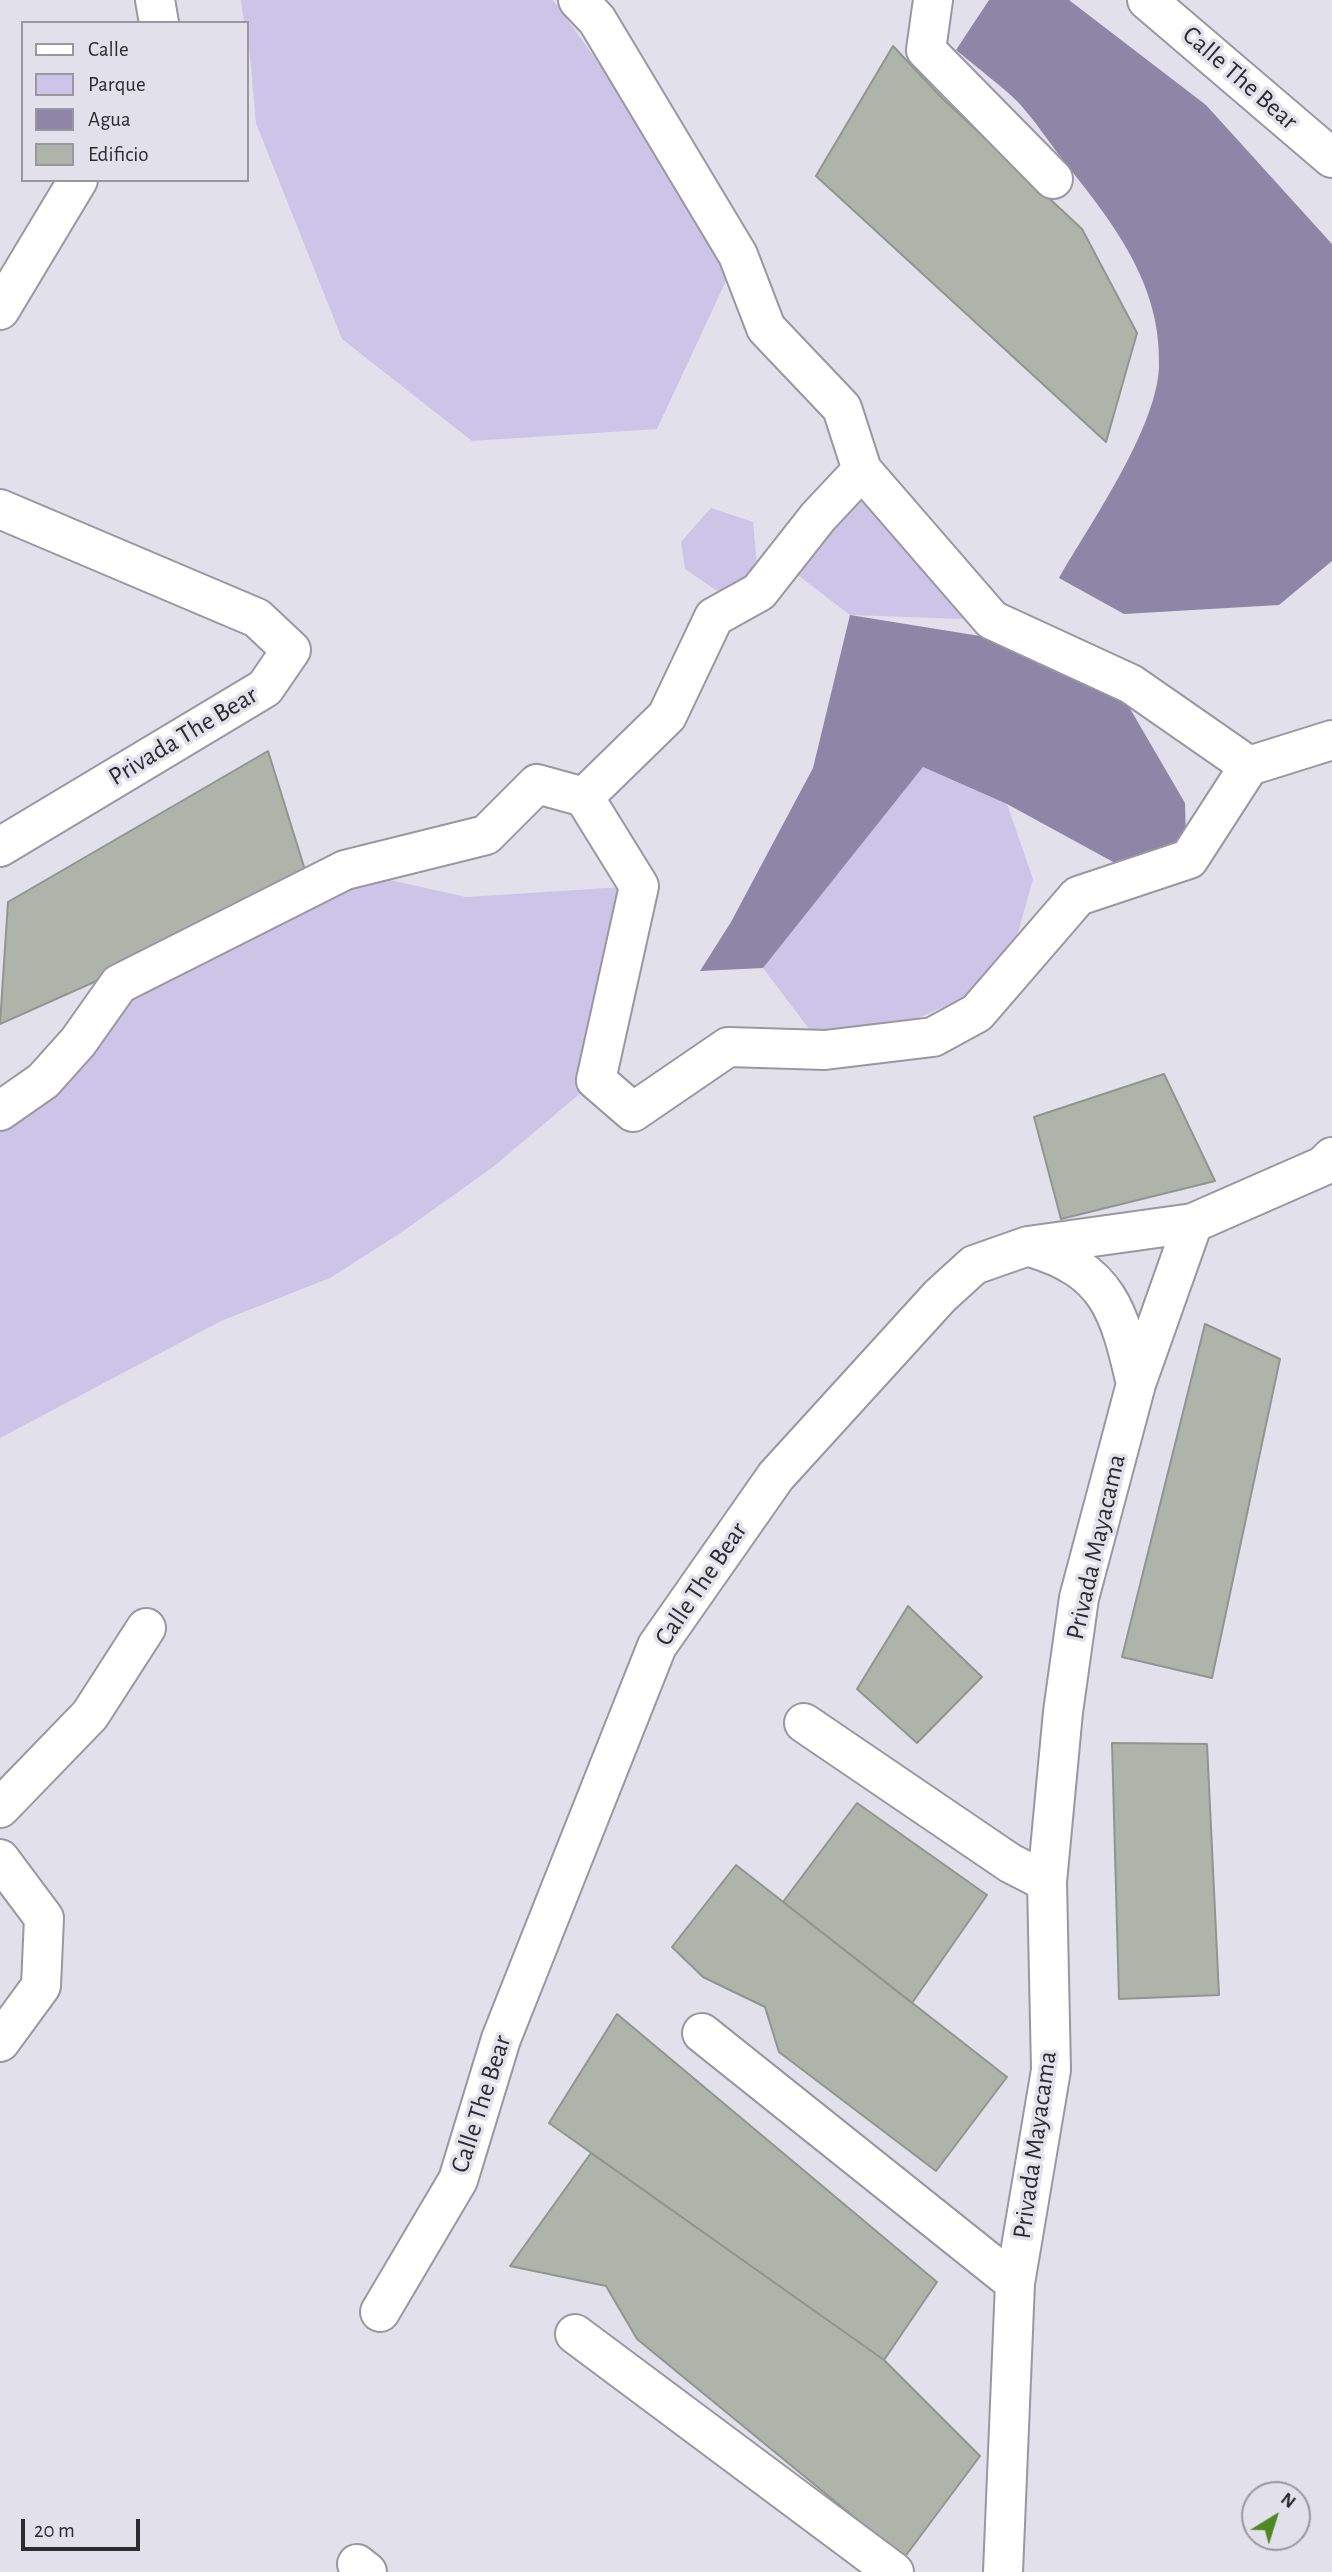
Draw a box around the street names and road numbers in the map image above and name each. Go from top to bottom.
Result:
street label: Calle The Bear [1176,19,1304,137]
street label: Privada The Bear [103,679,263,793]
street label: Privada Mayacama [1060,1451,1132,1643]
street label: Calle The Bear [648,1516,754,1652]
street label: Calle The Bear [444,2031,518,2177]
street label: Privada Mayacama [1006,2049,1064,2241]

